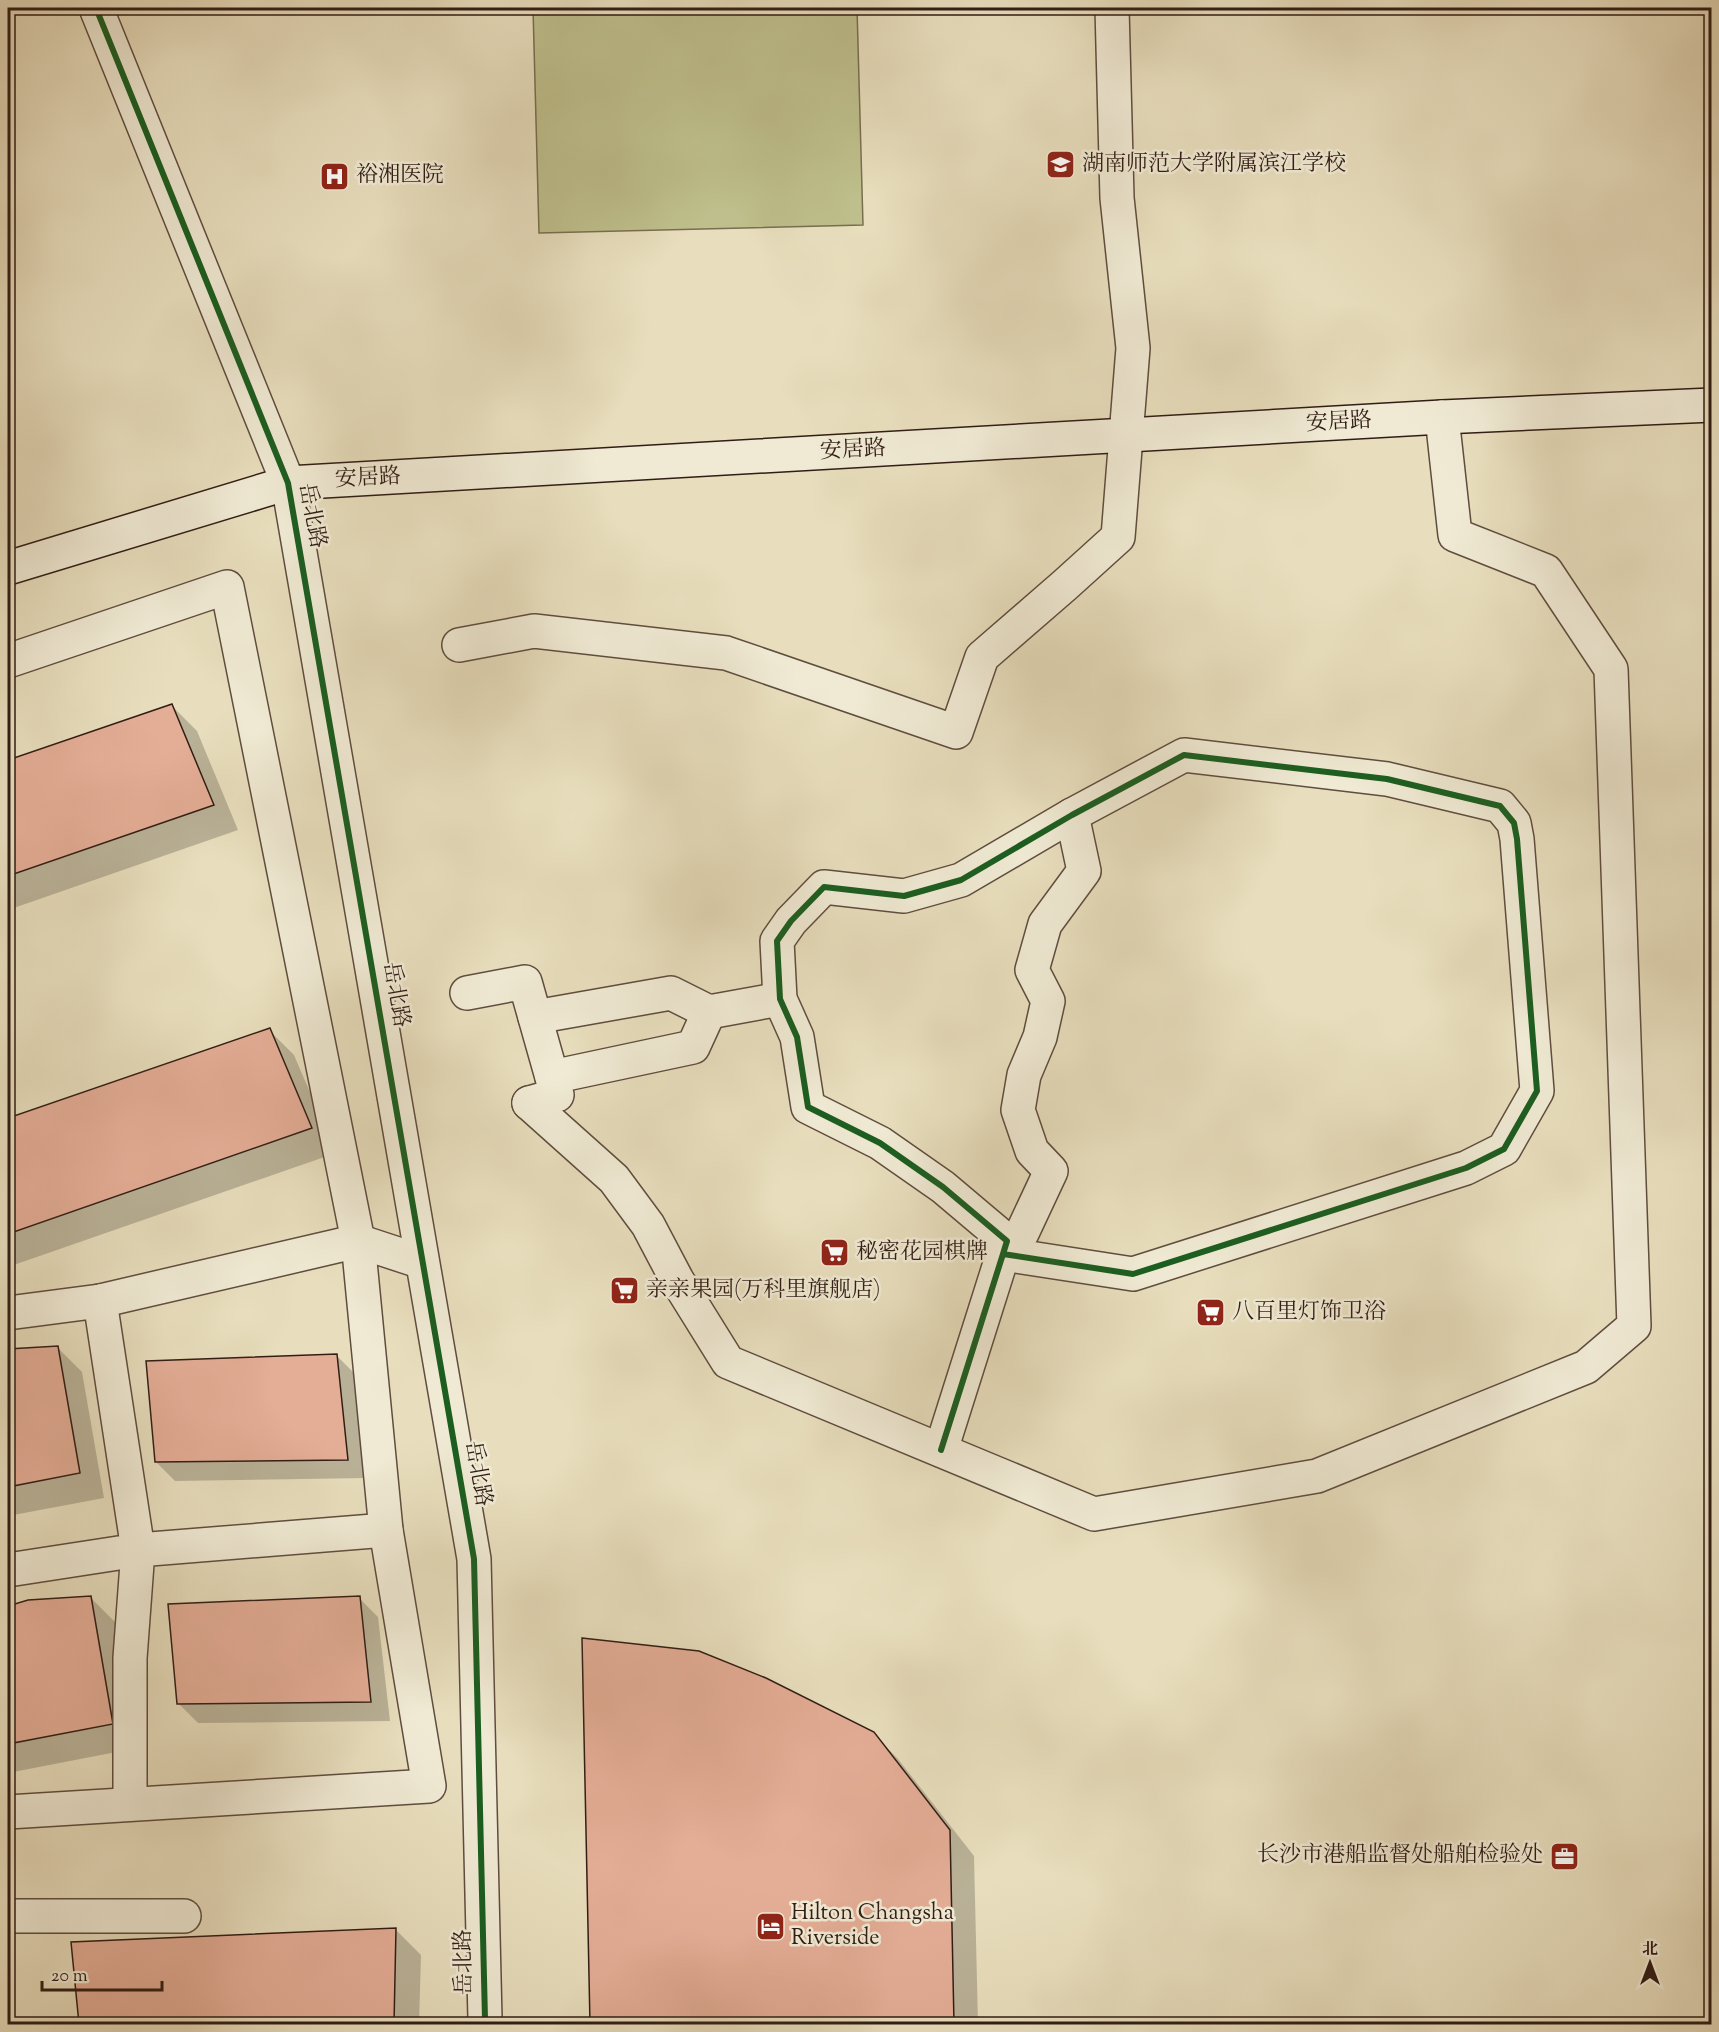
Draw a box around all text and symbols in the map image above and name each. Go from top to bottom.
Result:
school or university icon: 湖南师范大学附属滨江学校 [1045,149,1077,181]
place label: 湖南师范大学附属滨江学校 [1082,149,1346,181]
hospital icon: 裕湘医院 [319,160,351,192]
place label: 裕湘医院 [356,160,444,192]
street label: 安居路 [1305,405,1373,441]
street label: 安居路 [819,433,887,469]
street label: 安居路 [334,461,402,497]
street label: 岳北路 [289,481,333,551]
street label: 岳北路 [374,960,416,1030]
supermarket icon: 秘密花园棋牌 [819,1237,851,1269]
place label: 秘密花园棋牌 [856,1237,988,1269]
supermarket icon: 亲亲果园(万科里旗舰店) [609,1275,641,1307]
place label: 亲亲果园(万科里旗舰店) [646,1275,880,1307]
supermarket icon: 八百里灯饰卫浴 [1195,1297,1227,1329]
place label: 八百里灯饰卫浴 [1232,1297,1386,1329]
street label: 岳北路 [456,1439,498,1509]
place label: 长沙市港船监督处船舶检验处 [1257,1840,1543,1872]
office icon: 长沙市港船监督处船舶检验处 [1548,1840,1580,1872]
place label: Hilton Changsha Riverside [791,1898,954,1955]
hotel icon: Hilton Changsha Riverside [754,1911,786,1943]
street label: 岳北路 [448,1929,482,1995]
north arrow [1620,1933,1680,1993]
text: 北 [1642,1939,1658,1962]
scale bar [42,1954,162,1992]
text: 20 m [51,1964,88,1990]

